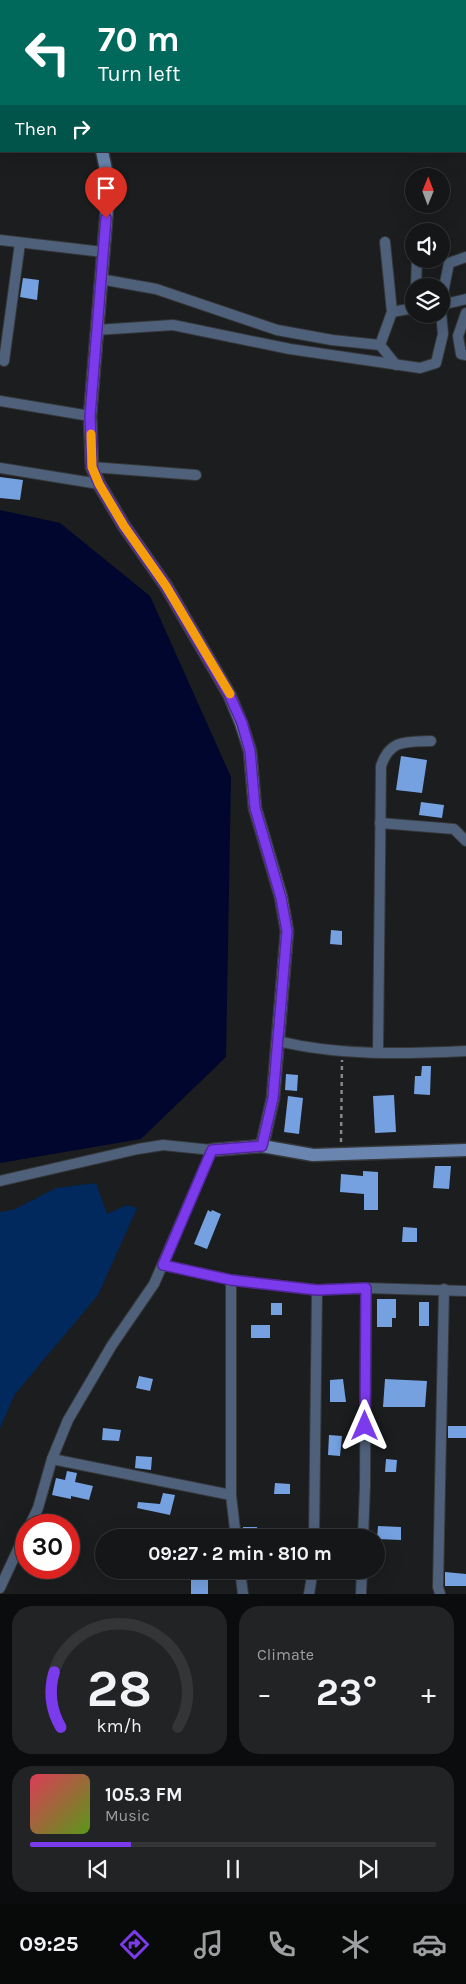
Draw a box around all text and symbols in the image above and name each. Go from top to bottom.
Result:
text: 70 m [98,19,180,60]
icon: left [15,20,80,85]
text: Turn left [98,61,181,87]
icon: right [67,115,95,143]
text: Then [15,118,57,140]
pin [85,167,127,218]
north arrow [405,168,450,212]
map controls [405,168,450,323]
icon: arrive [92,174,120,202]
button: sound [405,223,450,268]
button: layers [405,278,450,323]
position arrow [338,1399,390,1451]
speed limit sign: 30 [15,1514,80,1579]
text: 09:27 · 2 min · 810 m [148,1543,332,1565]
text: Climate [257,1645,314,1664]
text: 28 [87,1658,152,1719]
text: 23° [316,1670,377,1715]
text: − [257,1677,272,1710]
text: + [421,1677,436,1710]
text: km/h [97,1716,142,1737]
text: 105.3 FM [105,1784,183,1806]
text: Music [105,1806,150,1825]
icon: previous [84,1855,112,1883]
icon: pause [219,1855,247,1883]
icon: next [354,1855,382,1883]
icon: directions [117,1927,152,1962]
icon: music [191,1927,226,1962]
icon: phone [264,1927,299,1962]
icon: climate [338,1927,373,1962]
icon: car [412,1927,447,1962]
text: 09:25 [19,1931,79,1957]

